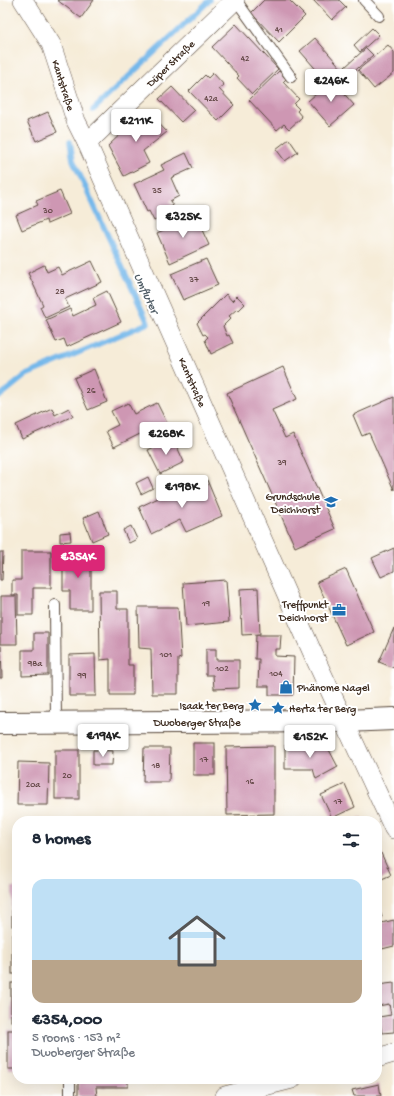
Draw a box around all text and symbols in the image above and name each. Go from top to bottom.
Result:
house number: 41 [275,25,283,36]
street label: Düper Straße [144,38,198,91]
house number: 42 [241,54,250,65]
street label: Kantstraße [48,59,76,113]
pin: €246K [303,69,359,103]
text: €246K [314,74,348,89]
house number: 42a [204,94,219,105]
pin: €211K [108,109,164,143]
text: €211K [120,114,152,129]
house number: 35 [151,186,162,197]
pin: €325K [155,205,211,239]
house number: 30 [42,206,53,217]
text: €325K [166,210,200,225]
water label: Umfluter [130,272,162,319]
house number: 37 [188,275,199,286]
house number: 28 [55,287,65,298]
street label: Kantstraße [175,356,208,410]
house number: 26 [87,386,96,397]
pin: €268K [138,422,194,456]
text: €268K [149,427,183,442]
house number: 39 [276,458,287,469]
pin: €198K [154,475,210,509]
text: €198K [165,480,199,495]
place label: Grundschule Deichhorst [265,492,322,517]
school or university icon: Grundschule Deichhorst [323,494,339,510]
pin: €354K [50,545,106,579]
text: €354K [61,550,95,565]
house number: 19 [201,599,211,610]
place label: Treffpunkt Deichhorst [278,599,330,625]
office icon: Treffpunkt Deichhorst [331,602,347,618]
house number: 101 [159,650,173,661]
house number: 98a [27,659,43,670]
house number: 102 [214,664,229,675]
house number: 104 [268,669,283,680]
house number: 99 [76,671,87,682]
shop icon: Phänome Nagel [278,679,294,695]
place label: Phänome Nagel [296,683,370,695]
place icon: Isaak ter Berg [247,697,263,713]
place icon: Herta ter Berg [270,700,286,716]
place label: Isaak ter Berg [179,701,244,713]
place label: Herta ter Berg [289,704,356,716]
street label: Dwoberger Straße [152,718,241,730]
pin: €194K [75,724,131,758]
pin: €152K [282,725,338,759]
text: €194K [87,729,119,744]
text: €152K [293,730,327,745]
house number: 17 [199,755,208,766]
house number: 18 [151,761,160,772]
house number: 20 [62,771,72,782]
house number: 16 [245,777,255,788]
house number: 20a [26,780,41,791]
house number: 17 [333,797,342,808]
icon: filters [340,829,362,851]
text: 8 homes [32,830,90,850]
icon: home [161,905,233,977]
text: €354,000 [32,1011,102,1031]
text: 5 rooms · 153 m² [32,1031,121,1046]
text: Dwoberger Straße [32,1046,135,1061]

